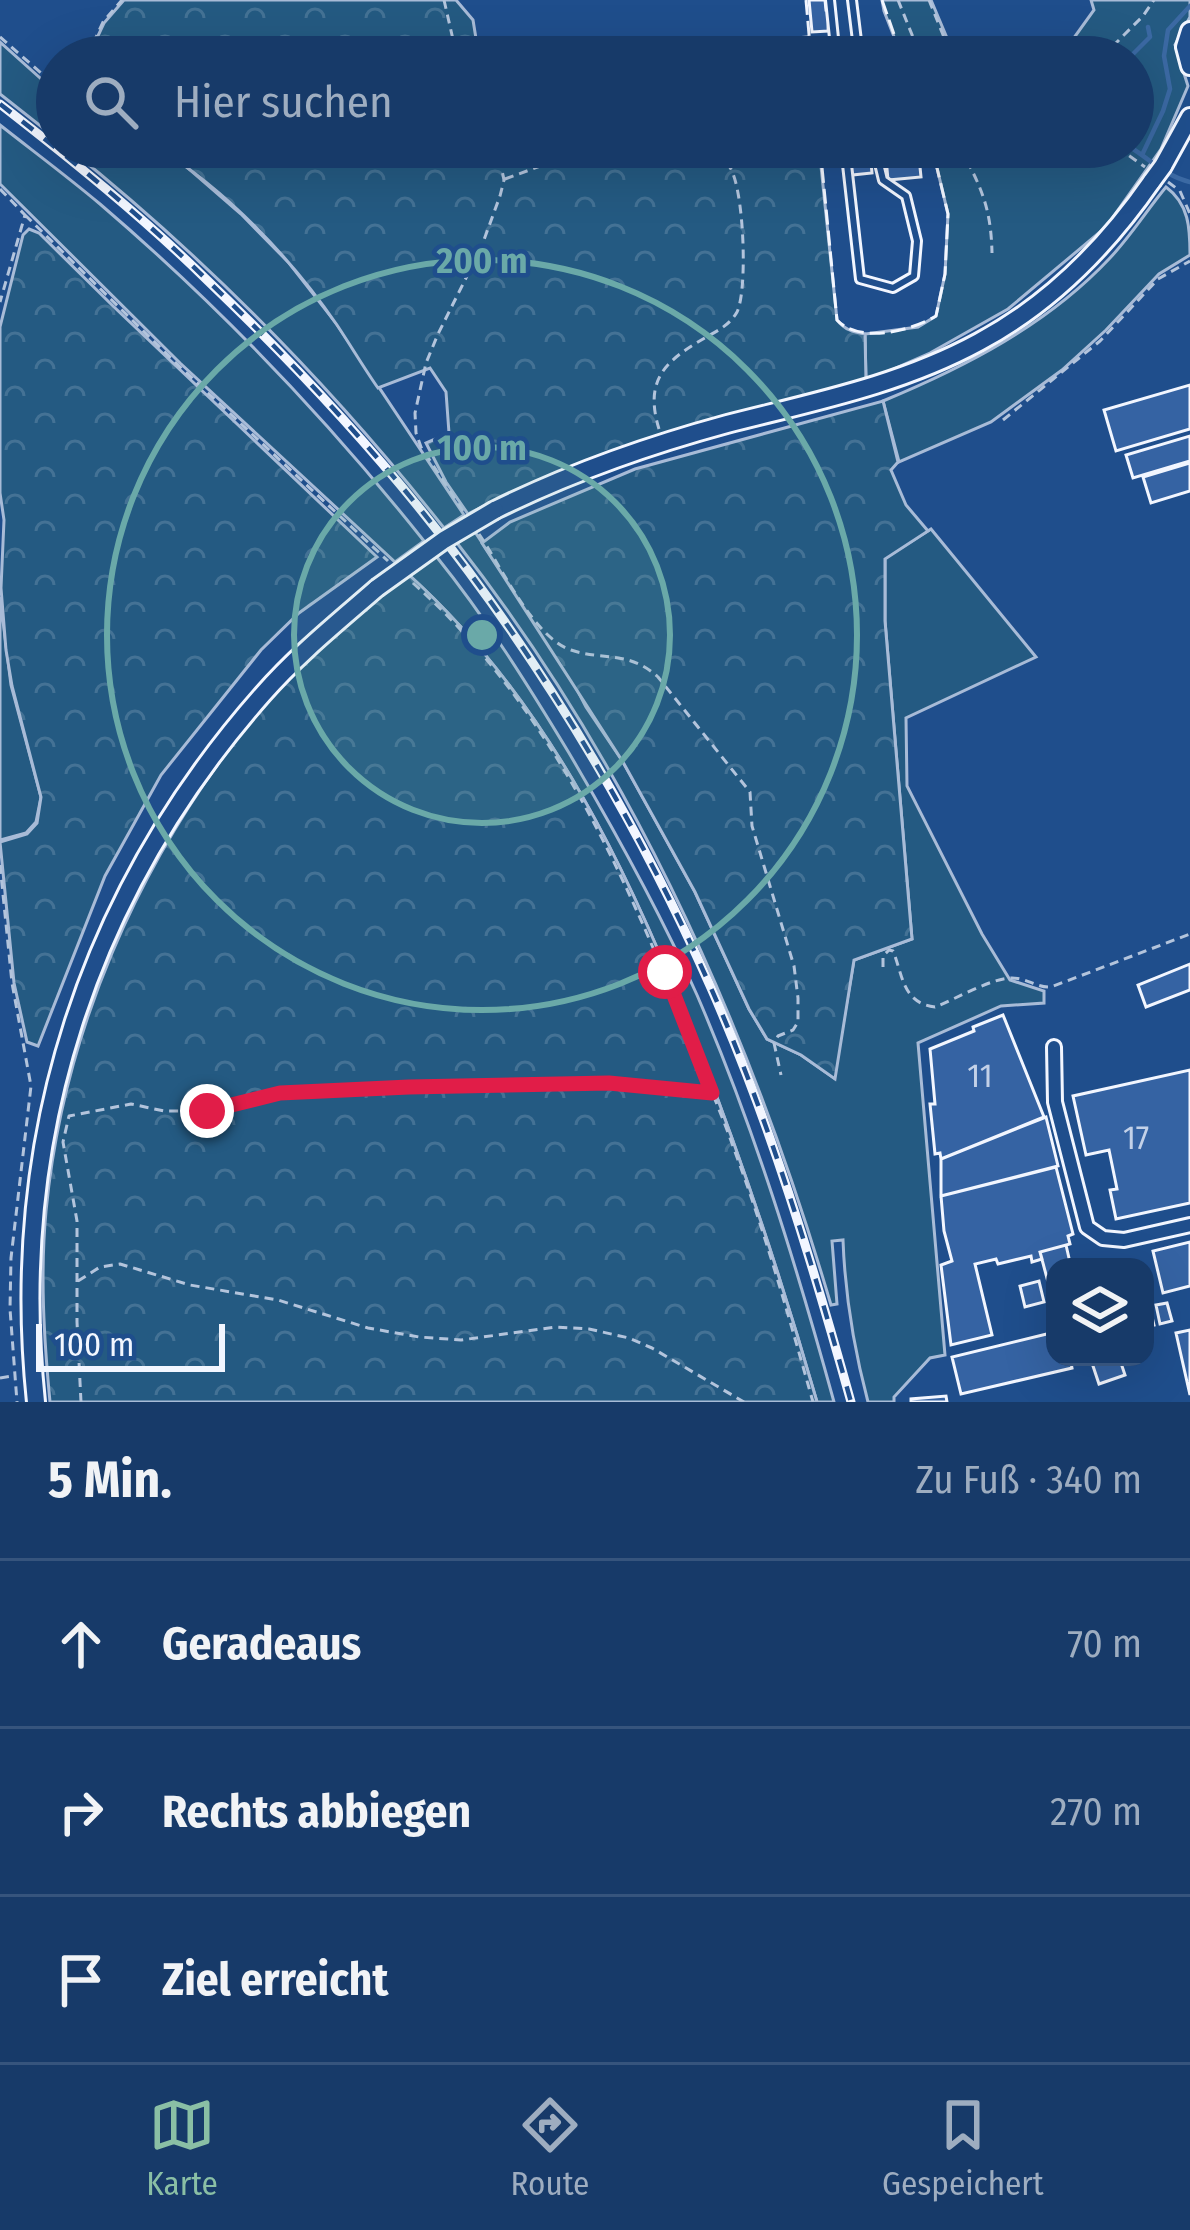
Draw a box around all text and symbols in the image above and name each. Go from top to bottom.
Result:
search box [36,36,1154,168]
icon: search [78,69,144,135]
text: Hier suchen [174,75,393,129]
text: 200 m [436,239,527,283]
text: 100 m [437,426,527,470]
centre of rings [461,614,503,656]
route start [638,945,692,999]
house number: 11 [967,1056,993,1096]
route end [180,1084,234,1138]
house number: 17 [1123,1118,1149,1158]
map controls [1046,1258,1154,1366]
button: layers [1046,1258,1154,1366]
scale bar [36,1318,225,1371]
text: 100 m [54,1325,134,1365]
text: 5 Min. [48,1449,172,1511]
text: Zu Fuß · 340 m [916,1457,1142,1503]
icon: ahead [48,1611,114,1677]
text: Geradeaus [162,1617,361,1671]
text: 70 m [1067,1621,1142,1667]
icon: right [48,1779,114,1845]
text: Rechts abbiegen [162,1785,471,1839]
text: 270 m [1050,1789,1142,1835]
icon: arrive [48,1947,114,2013]
text: Ziel erreicht [162,1953,388,2007]
tab: Karte [146,2092,218,2204]
tab: Route [511,2092,589,2204]
tab: Gespeichert [882,2092,1044,2204]

